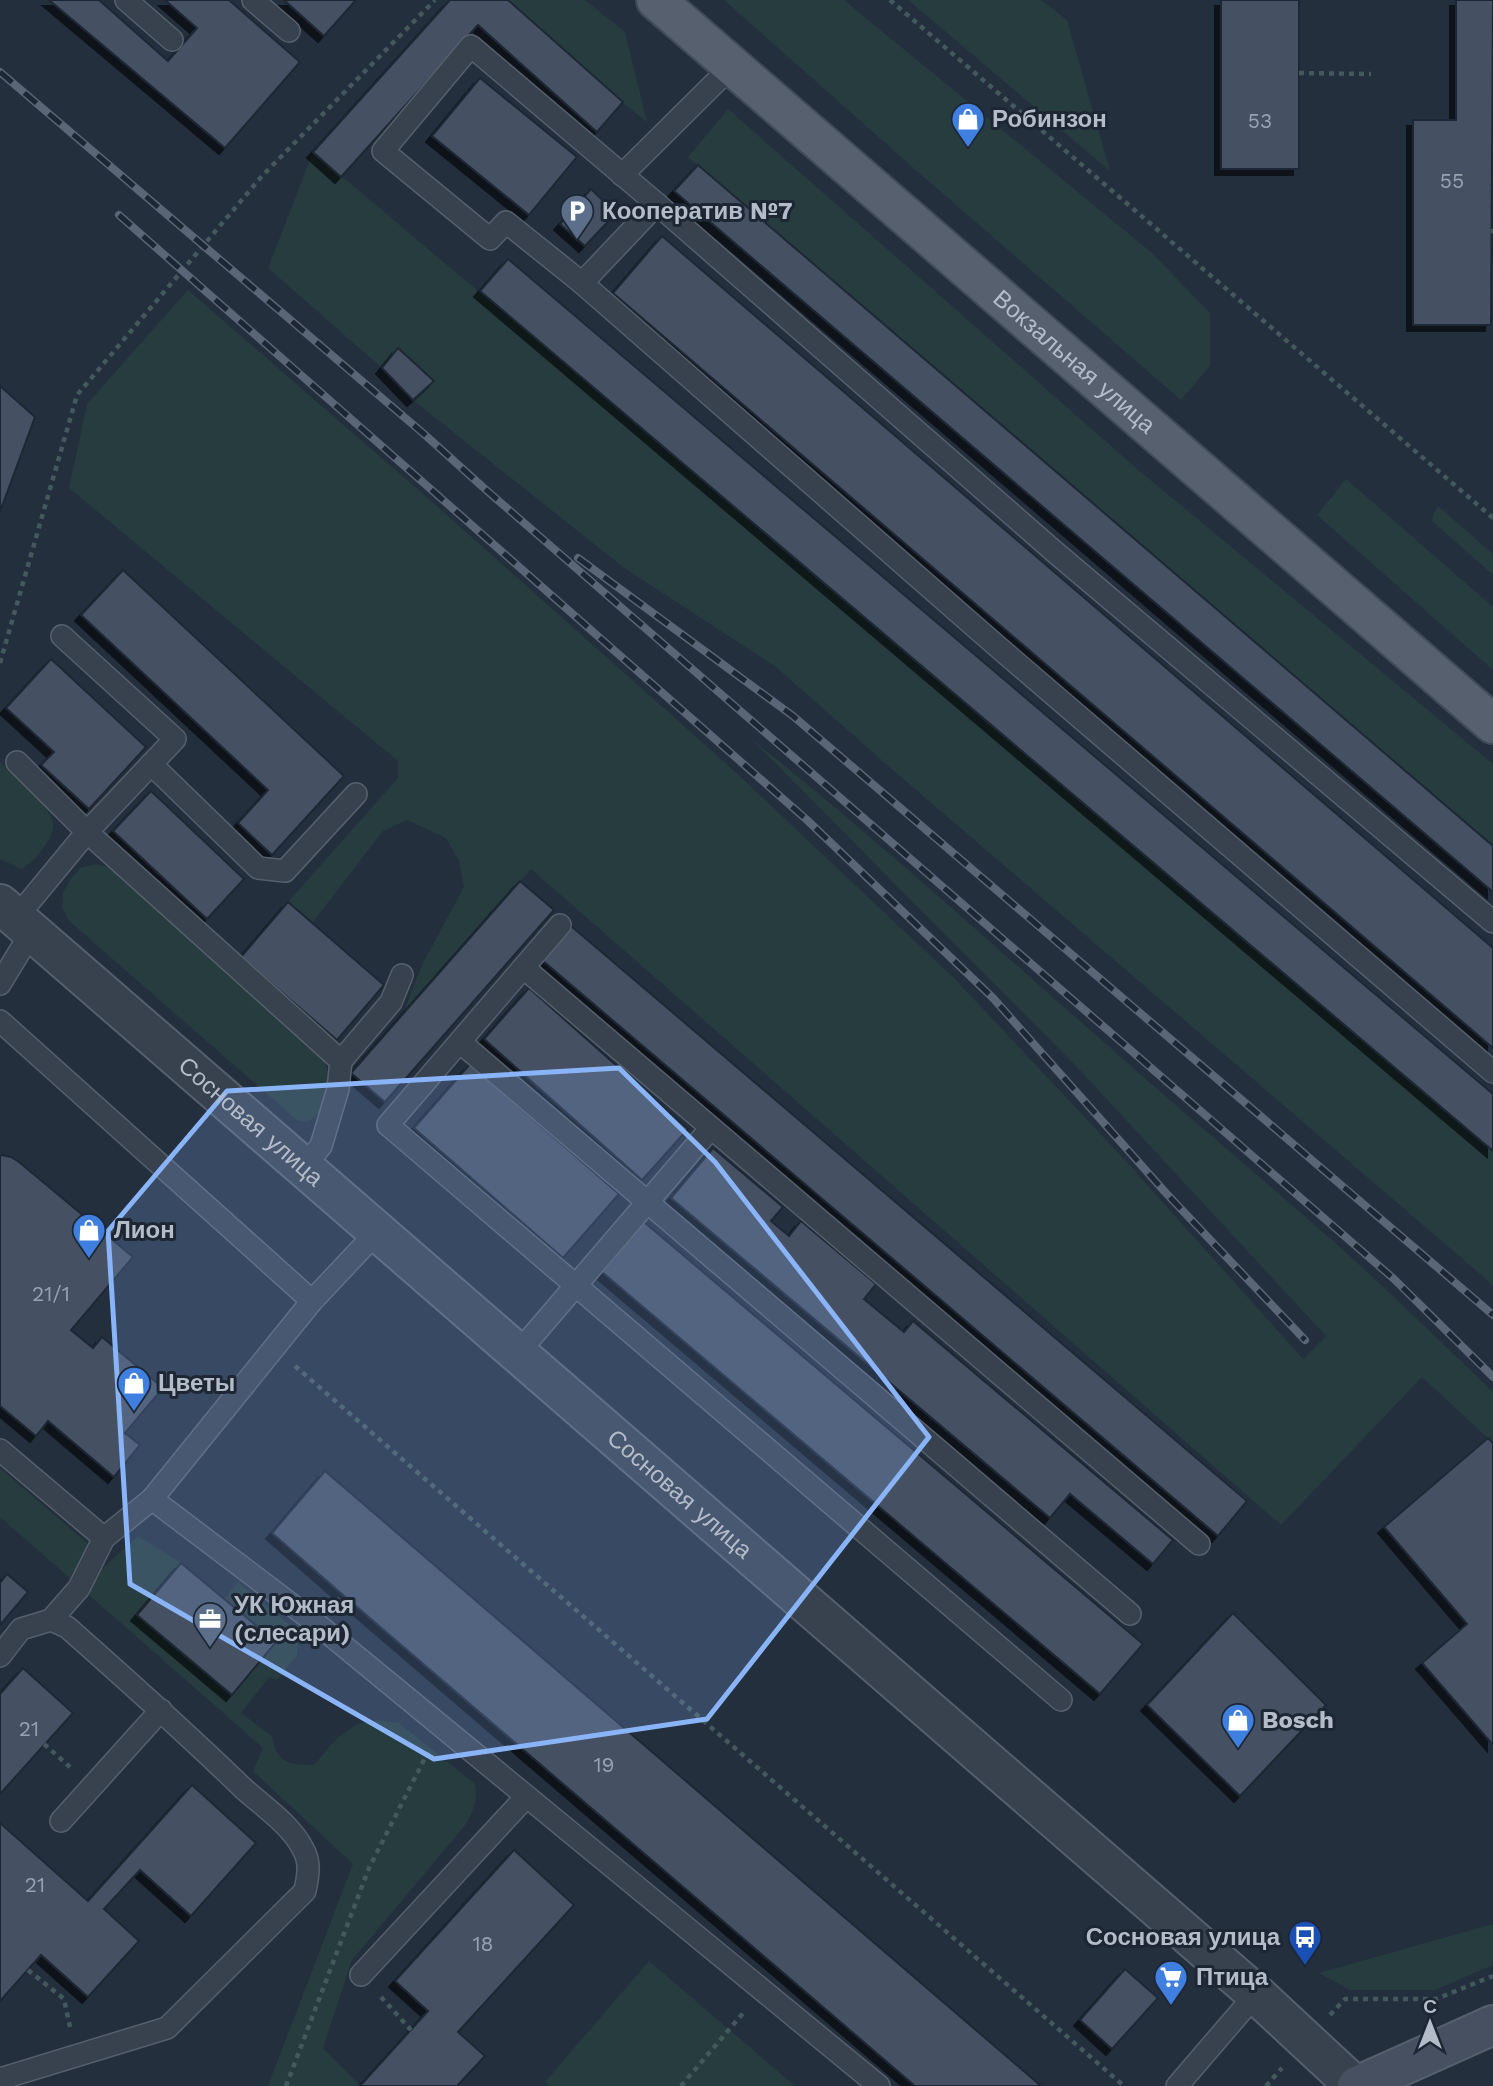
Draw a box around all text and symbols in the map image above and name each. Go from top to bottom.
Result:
shop icon: Робинзон [949,100,987,149]
place label: Робинзон [992,105,1107,133]
house number: 53 [1248,108,1272,133]
house number: 55 [1440,168,1464,193]
parking icon: Кооператив №7 [558,192,596,241]
place label: Кооператив №7 [602,197,792,225]
street label: Вокзальная улица [988,284,1161,440]
street label: Сосновая улица [173,1051,329,1192]
shop icon: Лион [70,1211,108,1260]
place label: Лион [114,1216,175,1244]
house number: 21/1 [32,1281,70,1306]
shop icon: Цветы [115,1364,153,1413]
place label: Цветы [158,1369,235,1397]
street label: Сосновая улица [602,1424,758,1565]
place label: УК Южная (слесари) [234,1591,354,1647]
office icon: УК Южная (слесари) [191,1600,229,1649]
shop icon: Bosch [1219,1701,1257,1750]
place label: Bosch [1262,1706,1334,1734]
house number: 21 [19,1716,39,1741]
house number: 19 [593,1752,615,1777]
house number: 21 [25,1872,45,1897]
bus stop icon: Сосновая улица [1286,1918,1324,1967]
place label: Сосновая улица [1086,1923,1281,1951]
house number: 18 [472,1931,494,1956]
supermarket icon: Птица [1152,1958,1190,2007]
place label: Птица [1196,1963,1269,1991]
north arrow [1395,1988,1465,2058]
text: С [1423,1995,1437,2018]

